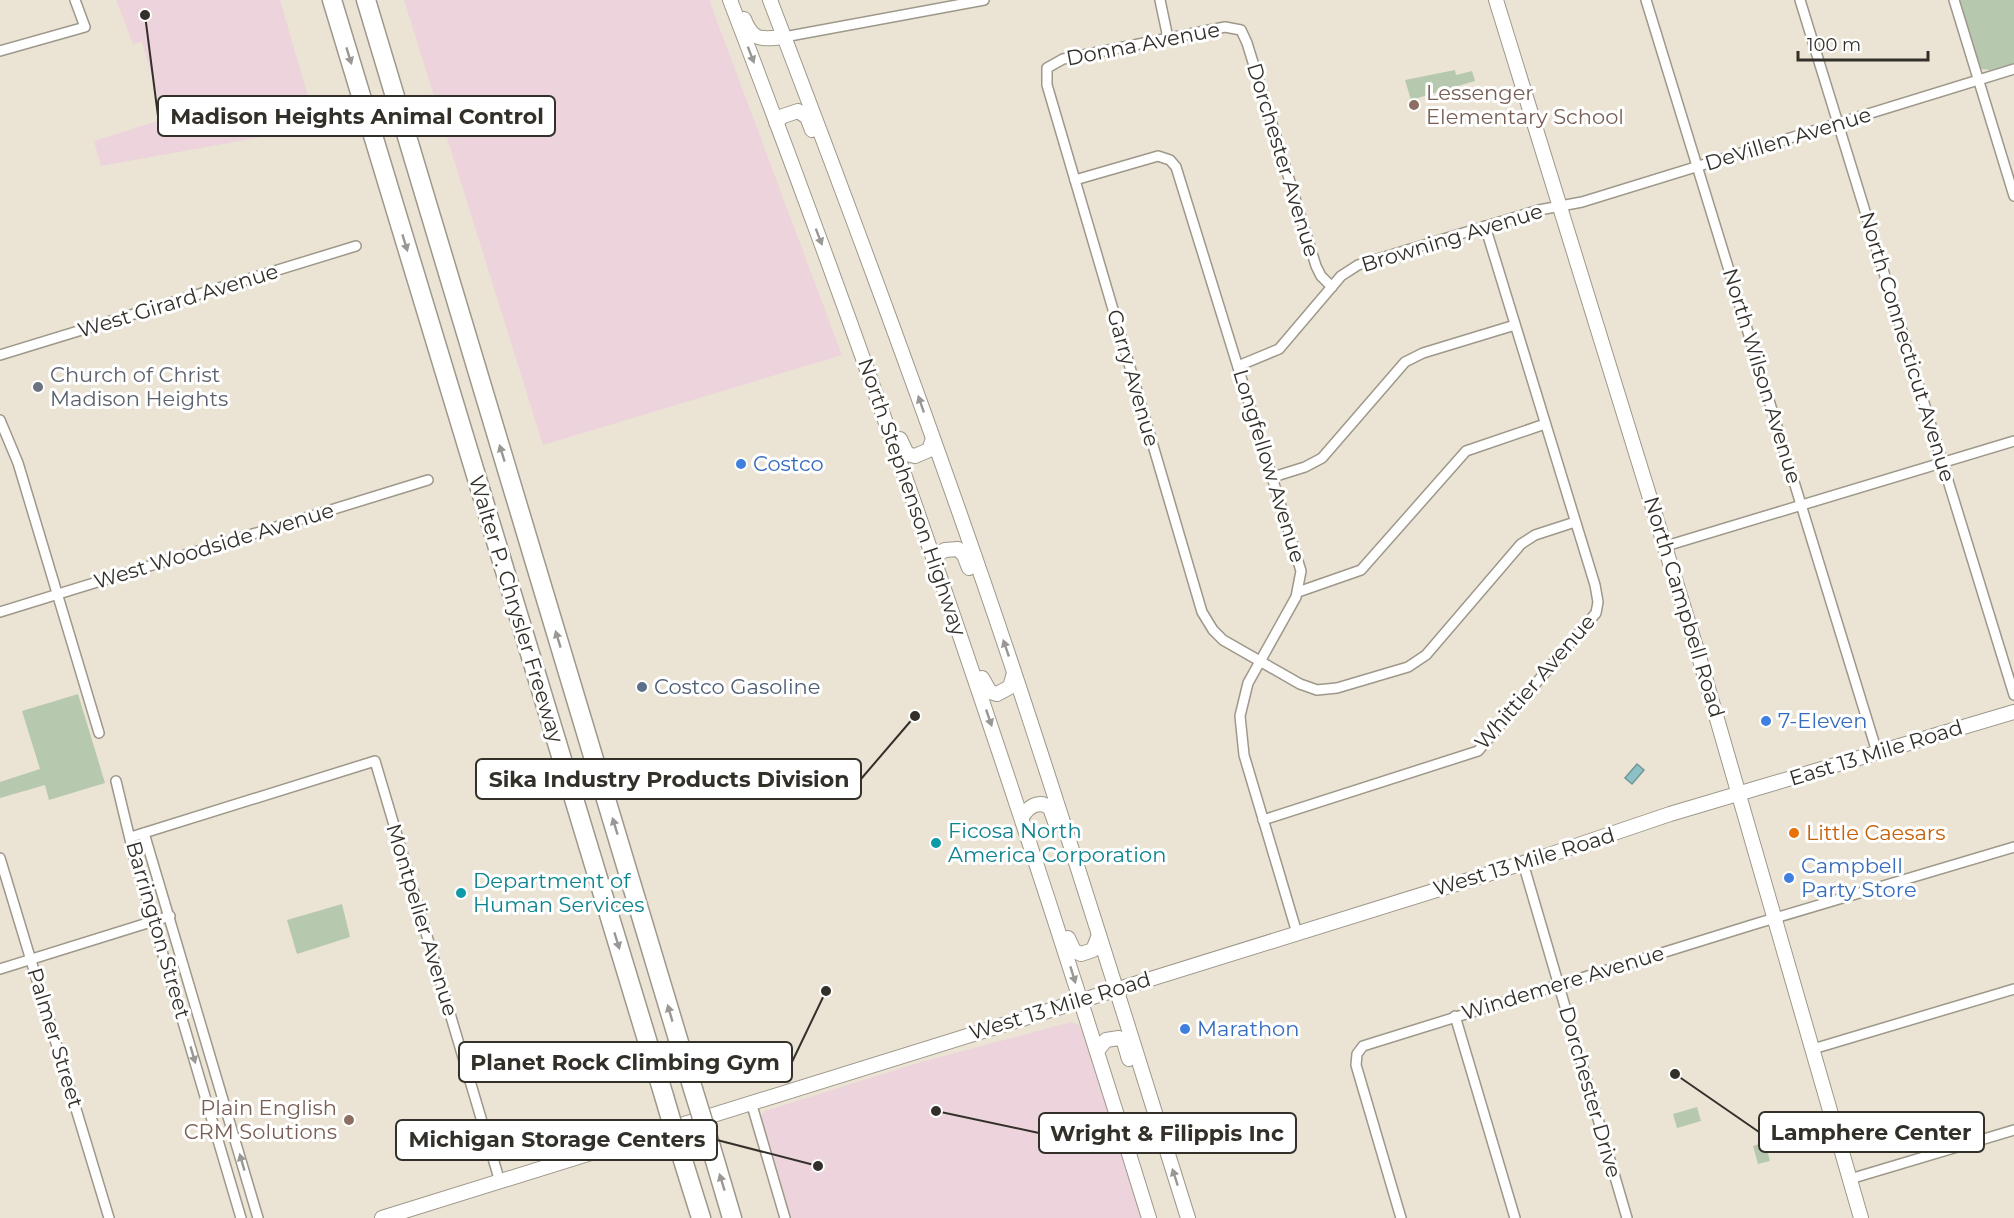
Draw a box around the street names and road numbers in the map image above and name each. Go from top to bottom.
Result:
street label: Donna Avenue [1064,16,1222,71]
street label: Dorchester Avenue [1242,60,1325,260]
street label: DeVillen Avenue [1702,101,1874,176]
street label: Browning Avenue [1358,198,1546,277]
street label: North Connecticut Avenue [1854,209,1961,485]
street label: West Girard Avenue [75,258,281,343]
street label: North Wilson Avenue [1718,265,1807,487]
street label: Garry Avenue [1102,306,1165,449]
street label: North Stephenson Highway [853,355,972,639]
street label: Longfellow Avenue [1228,366,1311,566]
street label: Walter P. Chrysler Freeway [464,472,569,746]
street label: North Campbell Road [1639,493,1730,720]
street label: West Woodside Avenue [91,497,337,594]
street label: Whittier Avenue [1469,609,1600,754]
street label: East 13 Mile Road [1786,714,1966,791]
street label: Montpelier Avenue [381,821,464,1019]
street label: West 13 Mile Road [1430,822,1618,901]
street label: Barrington Street [121,838,196,1021]
street label: Windemere Avenue [1459,940,1667,1025]
street label: Palmer Street [22,965,89,1111]
street label: West 13 Mile Road [966,966,1154,1045]
street label: Dorchester Drive [1554,1003,1627,1180]

